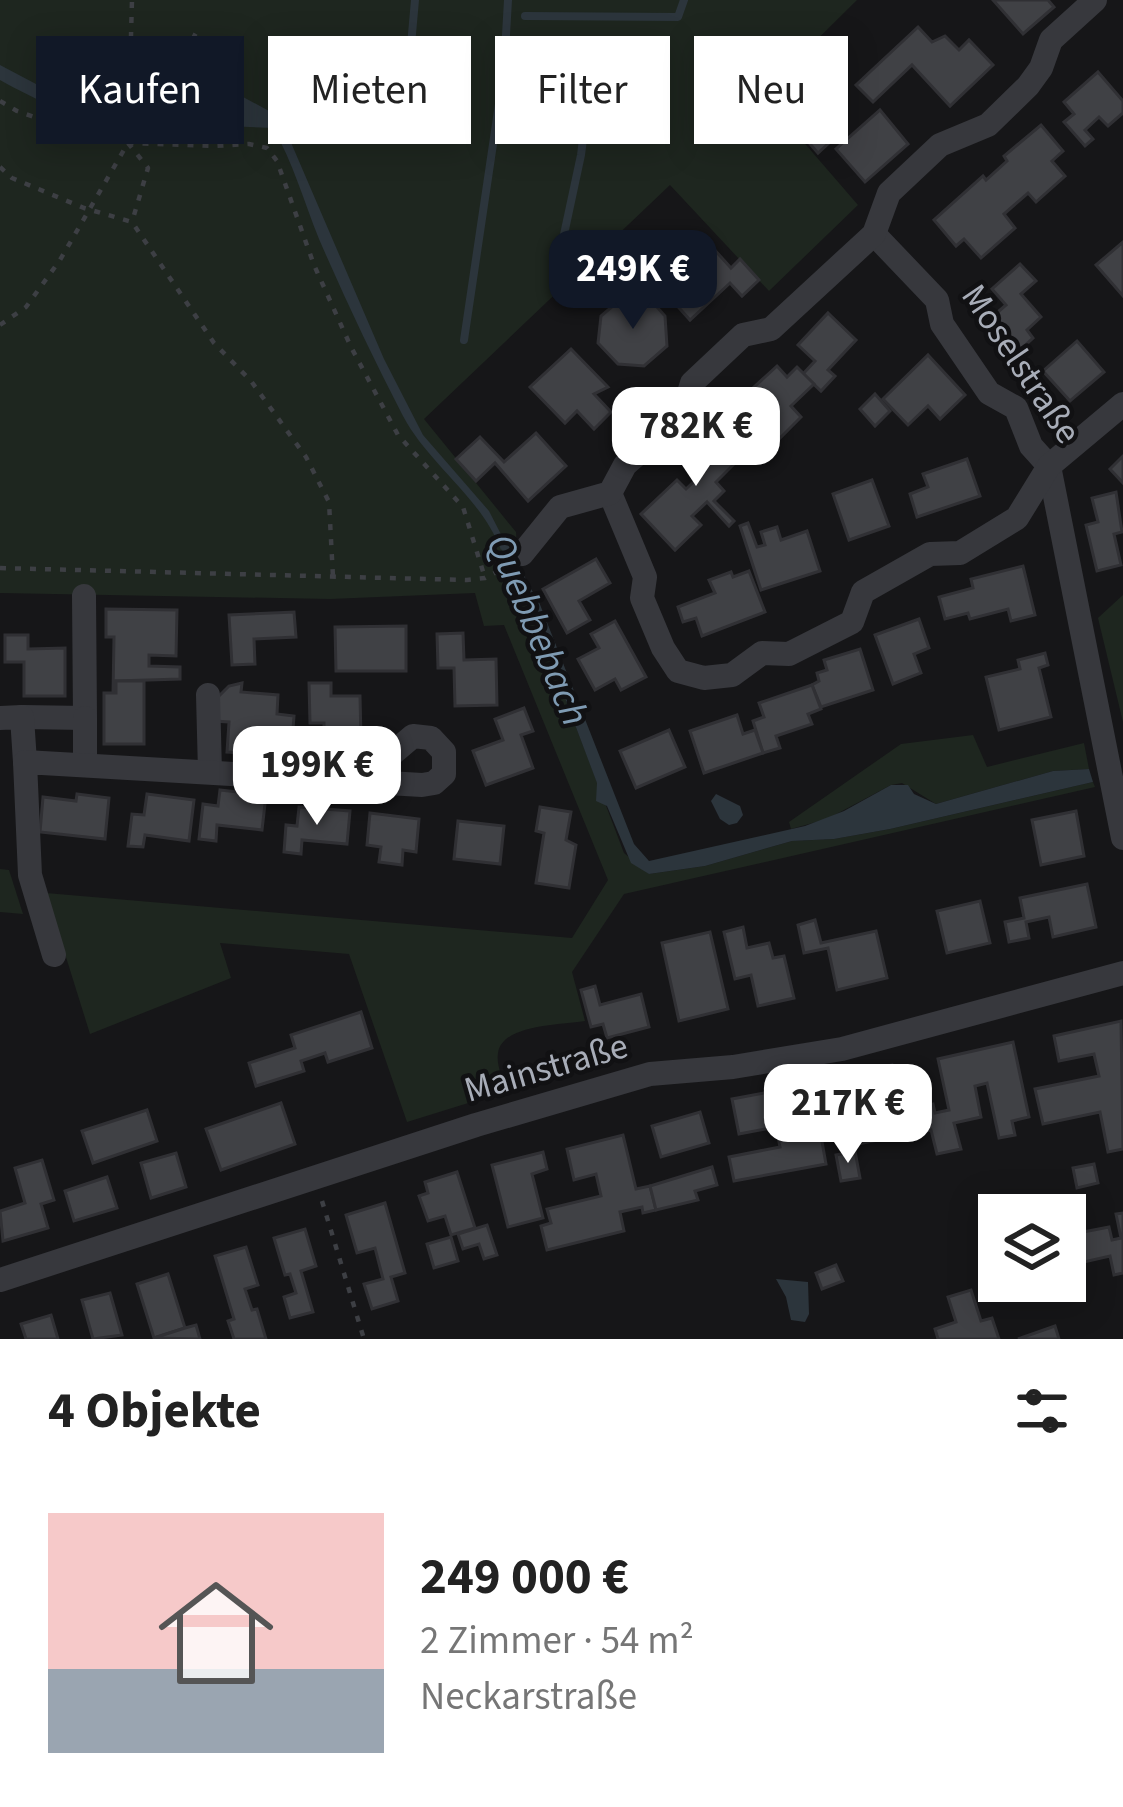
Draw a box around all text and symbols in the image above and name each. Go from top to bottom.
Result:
chip: Kaufen [36,36,244,144]
chip: Mieten [268,36,471,144]
chip: Filter [495,36,670,144]
chip: Neu [694,36,848,144]
pin: 249K € [535,230,731,332]
text: 249K € [576,241,690,297]
street label: Moselstraße [949,274,1093,454]
pin: 782K € [598,387,794,489]
text: 782K € [639,398,753,454]
water label: Quebbebach [471,525,603,735]
pin: 199K € [219,726,415,828]
text: 199K € [260,737,374,793]
street label: Mainstraße [458,1020,634,1116]
pin: 217K € [750,1064,946,1166]
text: 217K € [791,1075,905,1131]
map controls [978,1194,1086,1302]
button: layers [978,1194,1086,1302]
text: 4 Objekte [48,1375,261,1447]
icon: filters [1009,1378,1075,1444]
text: 249 000 € [420,1541,629,1613]
icon: home [144,1561,288,1705]
text: 2 Zimmer · 54 m² [420,1613,694,1669]
text: Neckarstraße [420,1669,637,1725]

